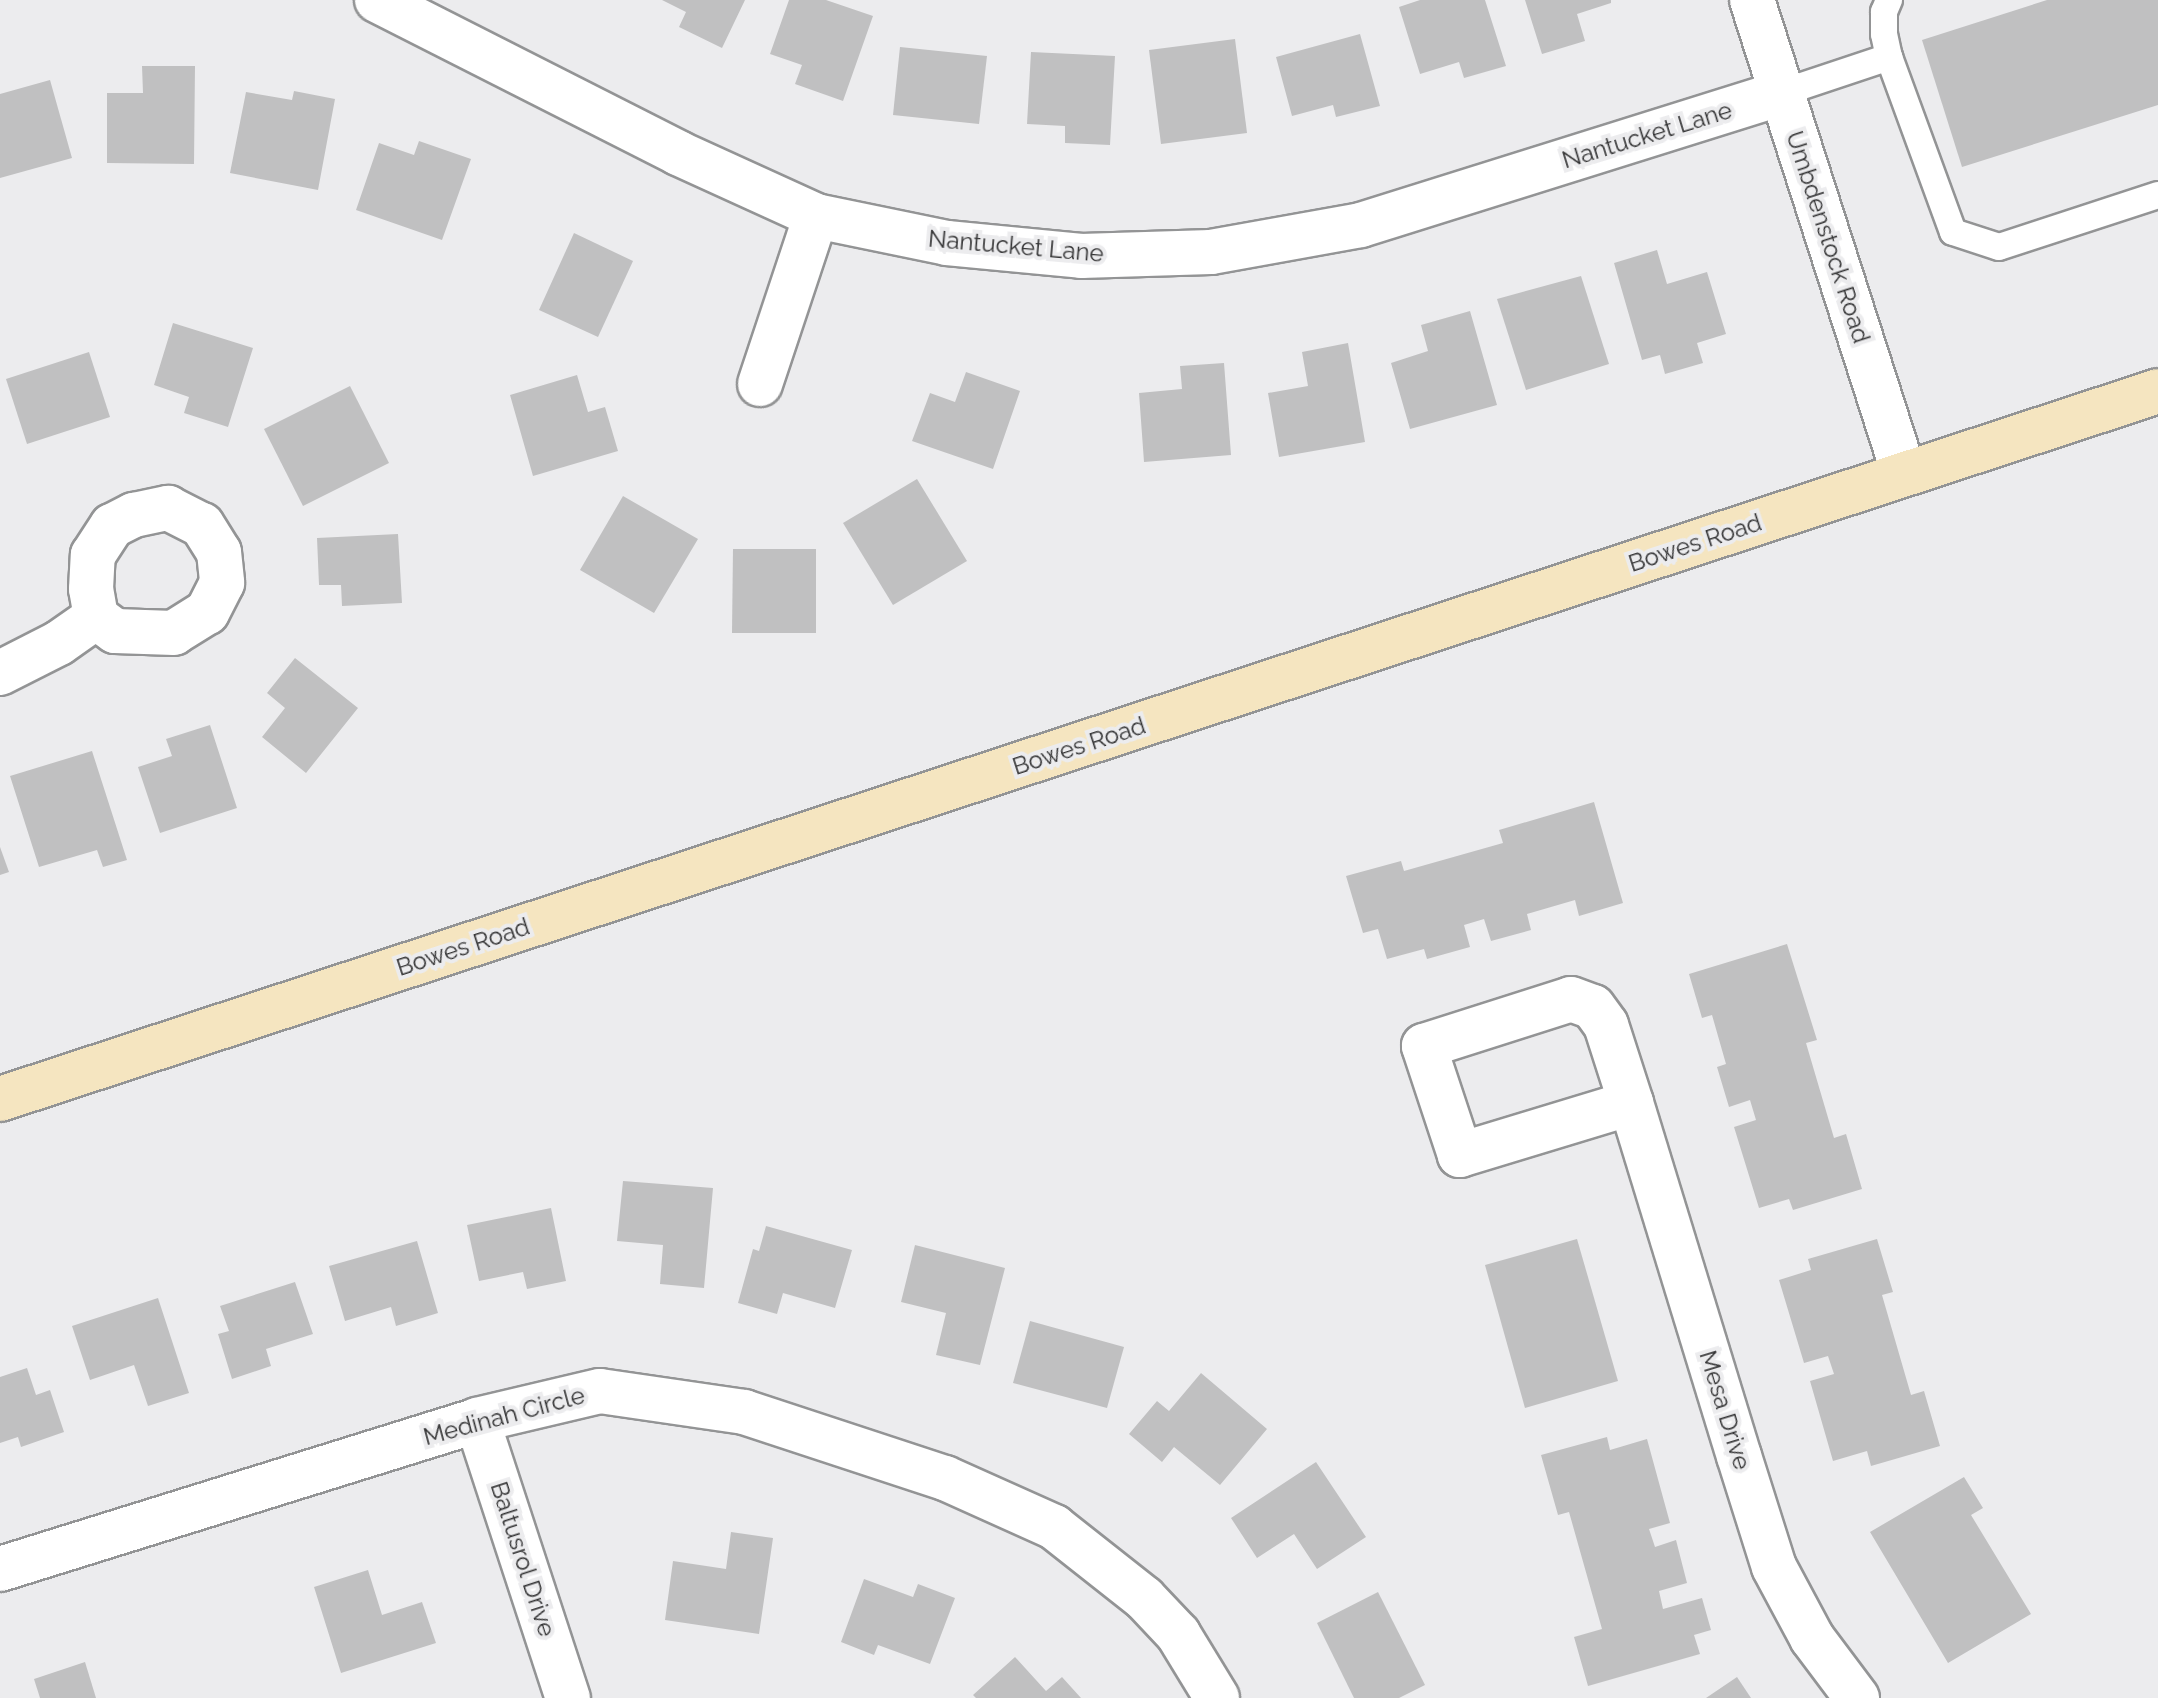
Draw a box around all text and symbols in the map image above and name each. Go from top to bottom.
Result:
street label: Nantucket Lane [1559,95,1735,175]
street label: Umbdenstock Road [1780,127,1876,347]
street label: Nantucket Lane [927,224,1105,268]
street label: Bowes Road [1625,508,1765,578]
street label: Bowes Road [1009,711,1149,781]
street label: Bowes Road [393,912,533,982]
street label: Mesa Drive [1693,1347,1757,1473]
street label: Medinah Circle [420,1381,588,1451]
street label: Baltusrol Drive [484,1478,562,1640]

